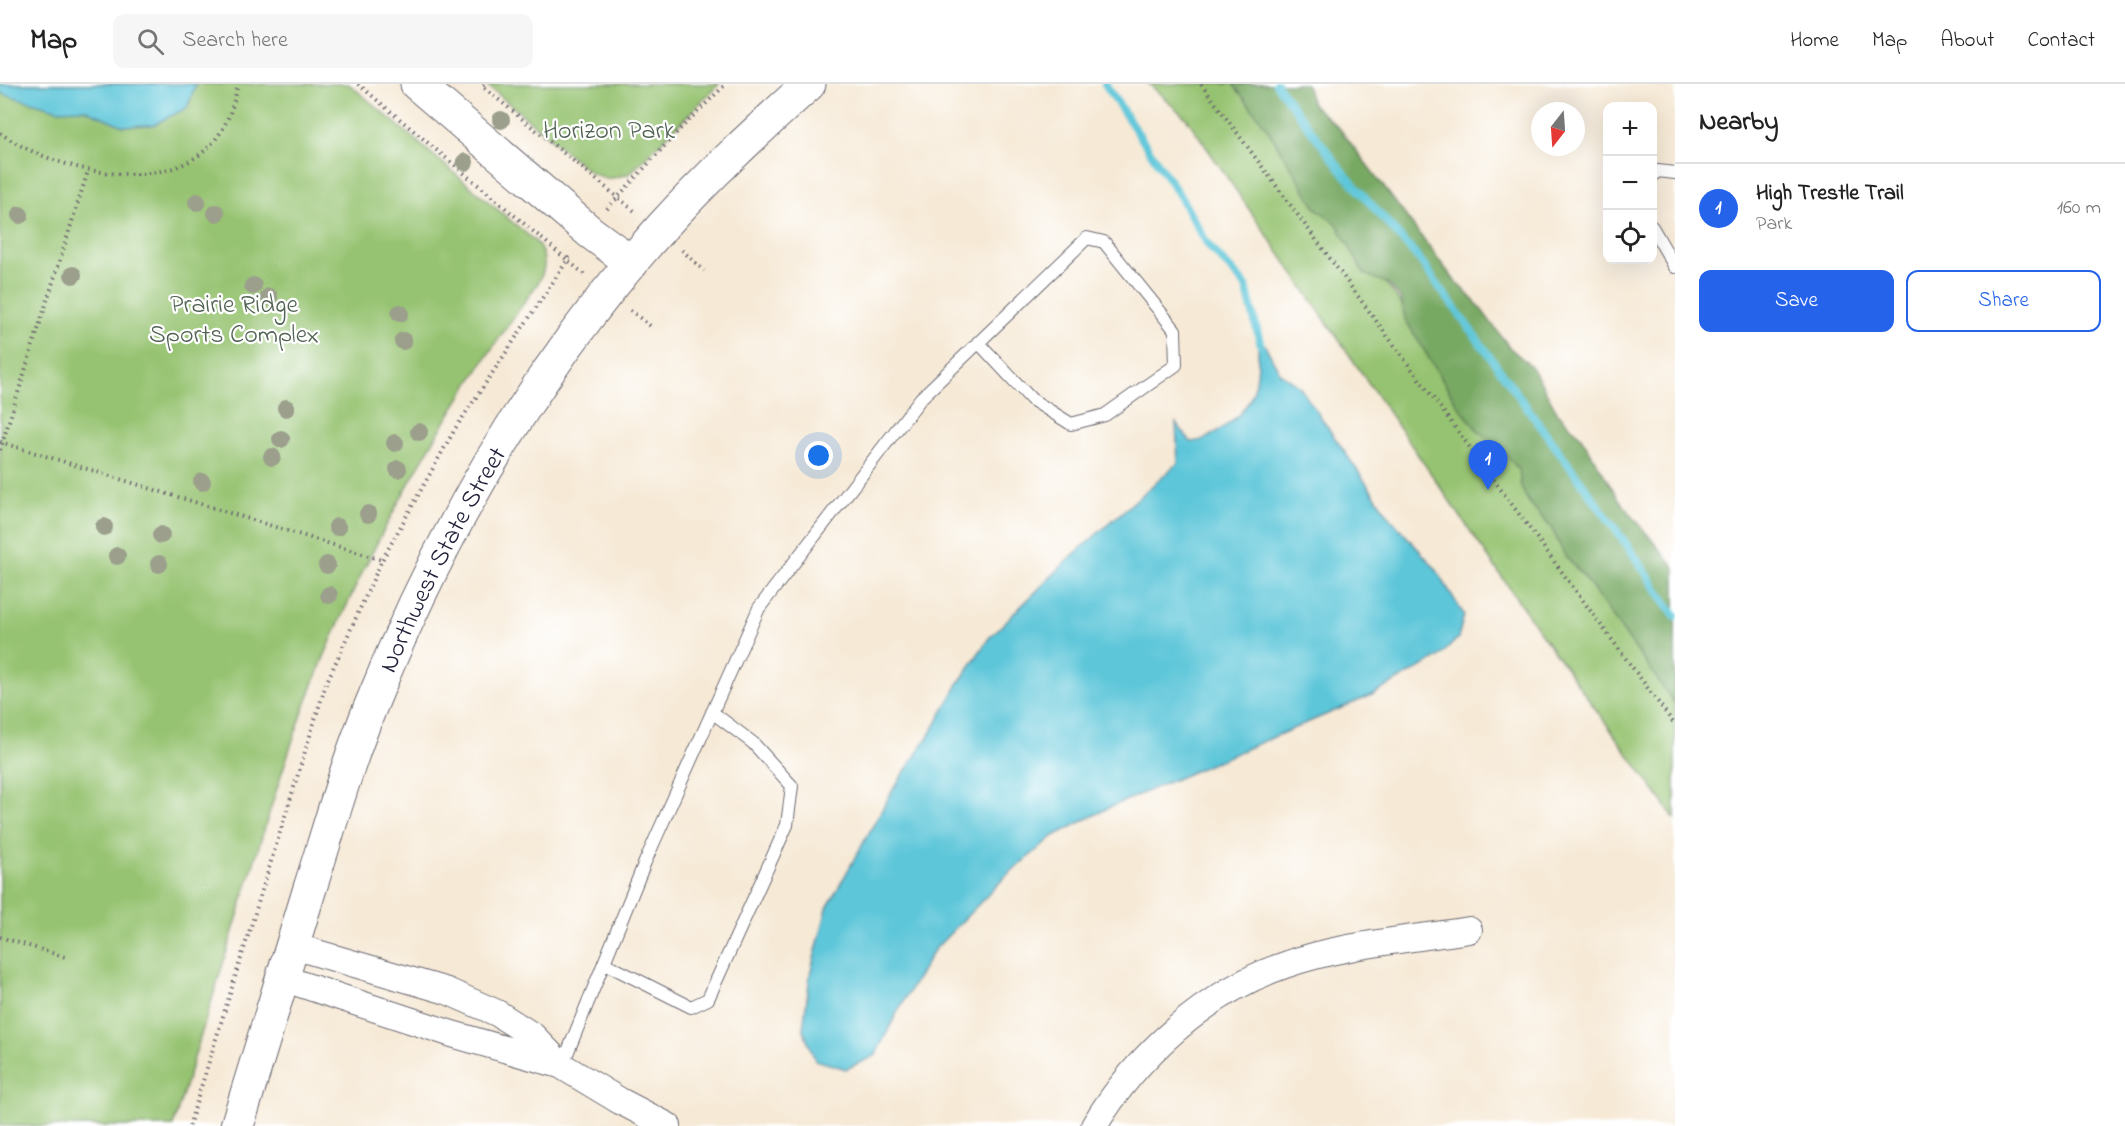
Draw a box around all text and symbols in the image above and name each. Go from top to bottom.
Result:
search box [113,14,533,68]
text: Map [30,21,77,62]
icon: search [134,25,167,58]
text: Search here [182,25,288,57]
text: Home [1790,26,1839,56]
text: Map [1872,26,1907,56]
text: About [1940,26,1994,56]
text: Contact [2027,26,2095,56]
north arrow [1531,102,1585,156]
map controls [1603,102,1657,264]
button: + [1603,102,1657,156]
text: Nearby [1699,104,1778,142]
park label: Horizon Park [543,113,676,151]
button: − [1603,156,1657,210]
text: High Trestle Trail [1756,178,1904,210]
text: 1 [1715,194,1722,223]
text: 160 m [2057,194,2101,223]
button: locate [1603,210,1657,264]
text: Park [1756,210,1792,239]
button: Save [1699,270,1894,332]
button: Share [1906,270,2101,332]
park label: Prairie Ridge Sports Complex [149,287,319,355]
street label: Northwest State Street [371,440,518,679]
pin: 1 [1468,440,1508,490]
your location [804,441,833,470]

